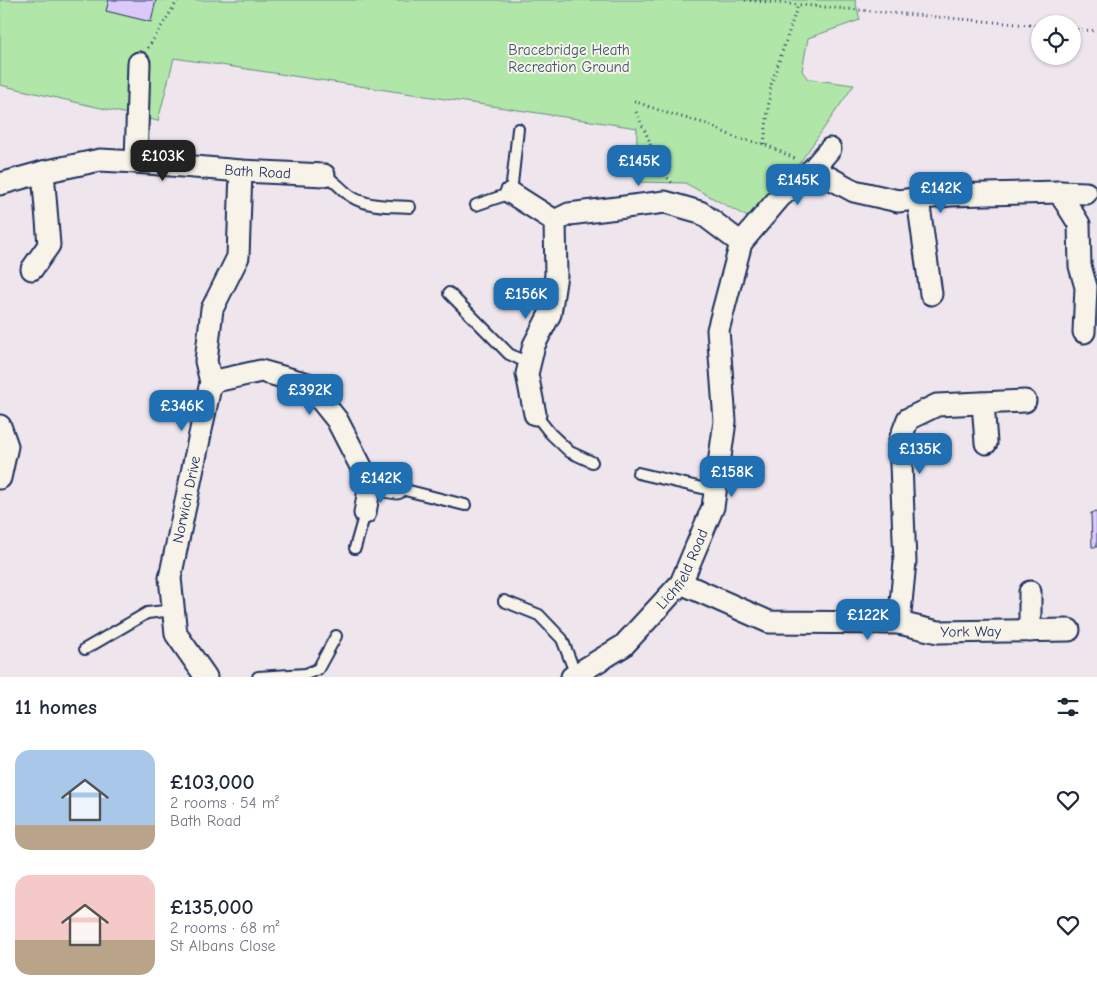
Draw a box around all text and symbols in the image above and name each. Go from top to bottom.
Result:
map controls [1031,15,1081,65]
button: locate [1031,15,1081,65]
park label: Bracebridge Heath Recreation Ground [508,41,630,76]
pin: £103K [128,140,198,182]
pin: £145K [604,144,674,187]
text: £103K [142,147,184,165]
text: £145K [618,152,660,170]
street label: Bath Road [224,161,291,182]
pin: £145K [763,164,833,206]
text: £145K [777,171,819,189]
pin: £142K [906,172,976,214]
text: £142K [920,179,962,197]
pin: £156K [491,278,561,320]
text: £156K [505,285,547,303]
pin: £392K [275,374,345,416]
text: £392K [288,381,332,399]
pin: £346K [147,390,217,432]
text: £346K [160,397,204,415]
pin: £135K [885,432,955,475]
text: £135K [899,440,941,458]
street label: Norwich Drive [169,454,204,545]
pin: £158K [697,456,767,498]
pin: £142K [346,462,416,504]
text: £158K [711,463,753,481]
text: £142K [360,469,402,487]
street label: Lichfield Road [652,526,712,613]
pin: £122K [833,598,903,641]
text: £122K [847,606,889,624]
street label: York Way [940,622,1001,641]
icon: filters [1054,693,1082,721]
text: 11 homes [15,695,97,719]
icon: home [55,770,115,830]
text: £103,000 [170,770,254,794]
icon: heart [1054,786,1082,814]
text: 2 rooms · 54 m² [170,794,279,812]
text: Bath Road [170,812,241,830]
icon: home [55,895,115,955]
text: £135,000 [170,895,254,919]
icon: heart [1054,911,1082,939]
text: 2 rooms · 68 m² [170,919,280,937]
text: St Albans Close [170,937,276,955]

